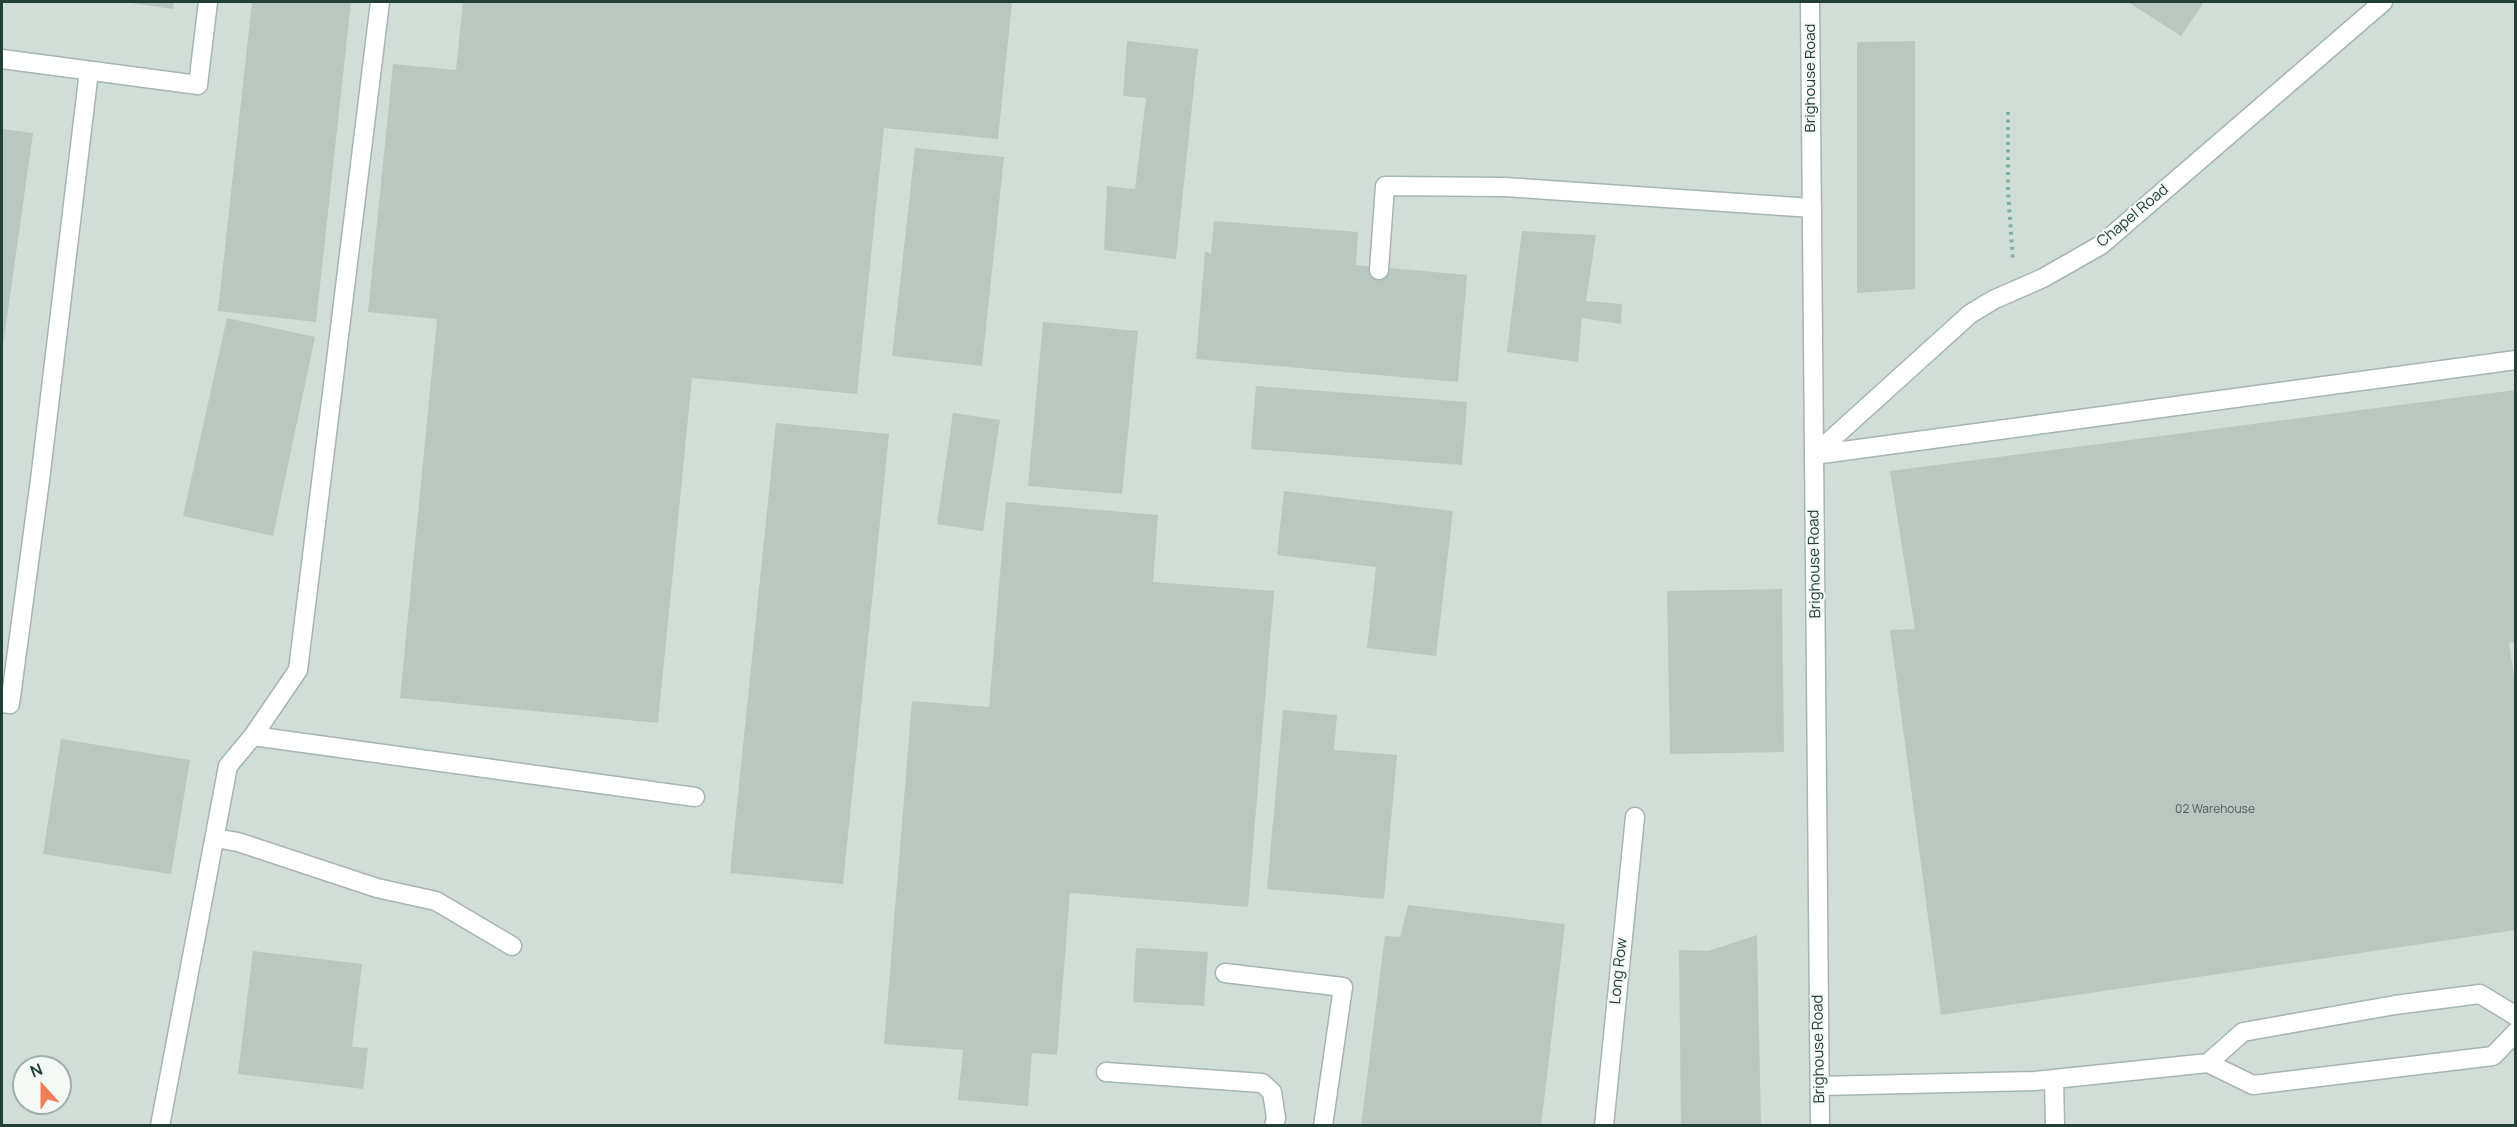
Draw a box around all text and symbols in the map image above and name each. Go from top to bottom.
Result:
street label: Brighouse Road [1802,24,1820,132]
street label: Chapel Road [2094,181,2172,251]
street label: Brighouse Road [1805,509,1825,619]
house number: 02 Warehouse [2175,803,2255,817]
street label: Long Row [1607,937,1631,1005]
street label: Brighouse Road [1809,994,1829,1104]
north arrow [12,1055,72,1115]
text: N [27,1058,46,1082]

